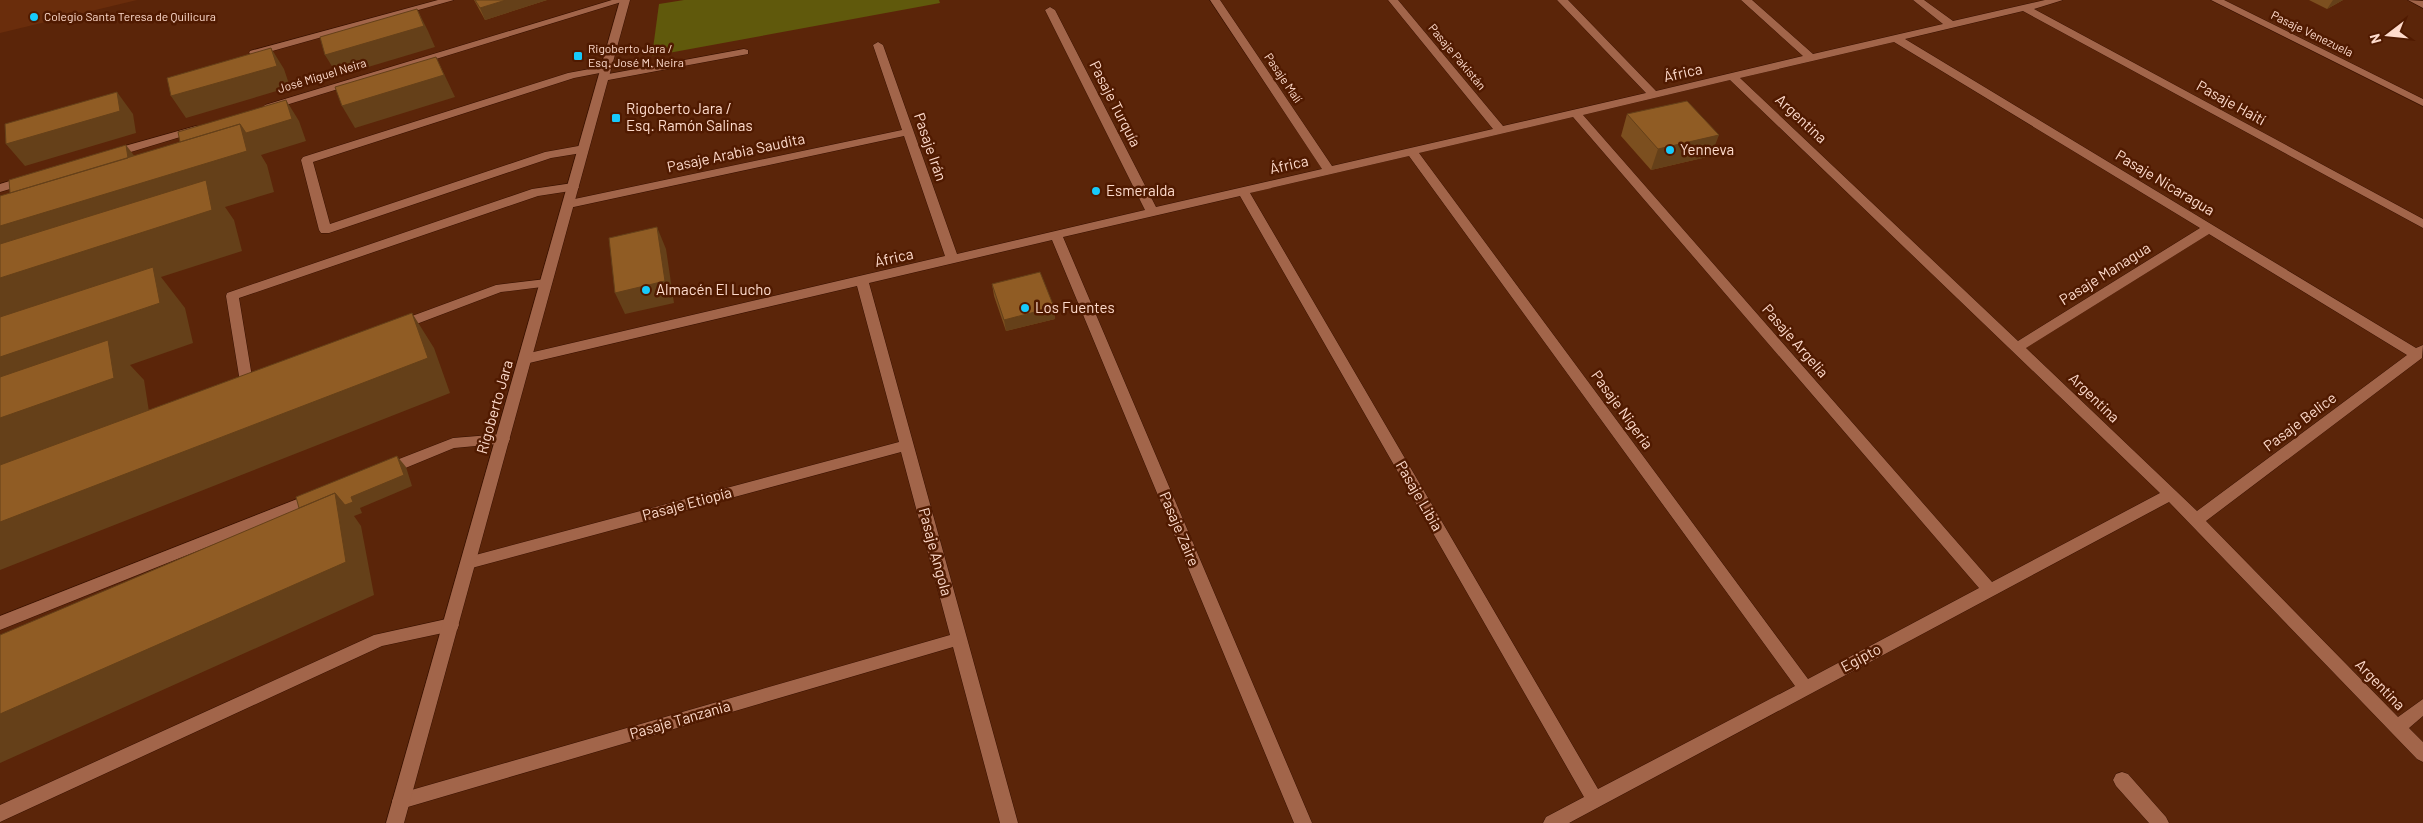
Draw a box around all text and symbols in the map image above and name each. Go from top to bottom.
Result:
street label: Pasaje Venezuela [2269,7,2356,59]
place label: Colegio Santa Teresa de Quilicura [44,9,216,23]
north arrow [2363,10,2413,60]
marker: Colegio Santa Teresa de Quilicura [28,11,40,23]
street label: Pasaje Pakistán [1426,21,1489,92]
text: N [2366,32,2384,46]
place label: Rigoberto Jara / Esq. José M. Neira [588,41,684,69]
marker: Rigoberto Jara / Esq. José M. Neira [572,50,584,62]
street label: Pasaje Malí [1262,50,1306,105]
street label: José Miguel Neira [276,55,368,95]
street label: Pasaje Turquía [1086,57,1145,150]
street label: África [1662,59,1704,85]
street label: Pasaje Haití [2194,76,2269,128]
street label: Argentina [1772,90,1831,147]
place label: Rigoberto Jara / Esq. Ramón Salinas [626,99,753,134]
street label: Pasaje Irán [911,110,951,183]
marker: Rigoberto Jara / Esq. Ramón Salinas [610,112,622,124]
street label: Pasaje Arabia Saudita [665,129,806,175]
place label: Yenneva [1680,140,1734,158]
marker: Yenneva [1664,144,1676,156]
street label: Pasaje Nicaragua [2113,146,2218,219]
street label: África [1268,151,1310,177]
place label: Esmeralda [1106,181,1175,199]
marker: Esmeralda [1090,185,1102,197]
street label: Pasaje Managua [2056,238,2153,308]
street label: África [873,244,915,270]
place label: Almacén El Lucho [656,280,772,298]
marker: Almacén El Lucho [640,284,652,296]
place label: Los Fuentes [1035,298,1115,316]
street label: Pasaje Argelia [1759,300,1833,381]
marker: Los Fuentes [1019,302,1031,314]
street label: Rigoberto Jara [472,358,516,456]
street label: Pasaje Nigeria [1588,367,1657,452]
street label: Argentina [2066,369,2124,426]
street label: Pasaje Belice [2259,388,2339,454]
street label: Pasaje Libia [1393,457,1447,534]
street label: Pasaje Etiopía [640,482,733,524]
street label: Pasaje Zaire [1156,489,1204,569]
street label: Pasaje Angola [916,506,956,598]
street label: Egipto [1837,639,1884,675]
street label: Argentina [2352,655,2409,713]
street label: Pasaje Tanzania [627,696,732,742]

